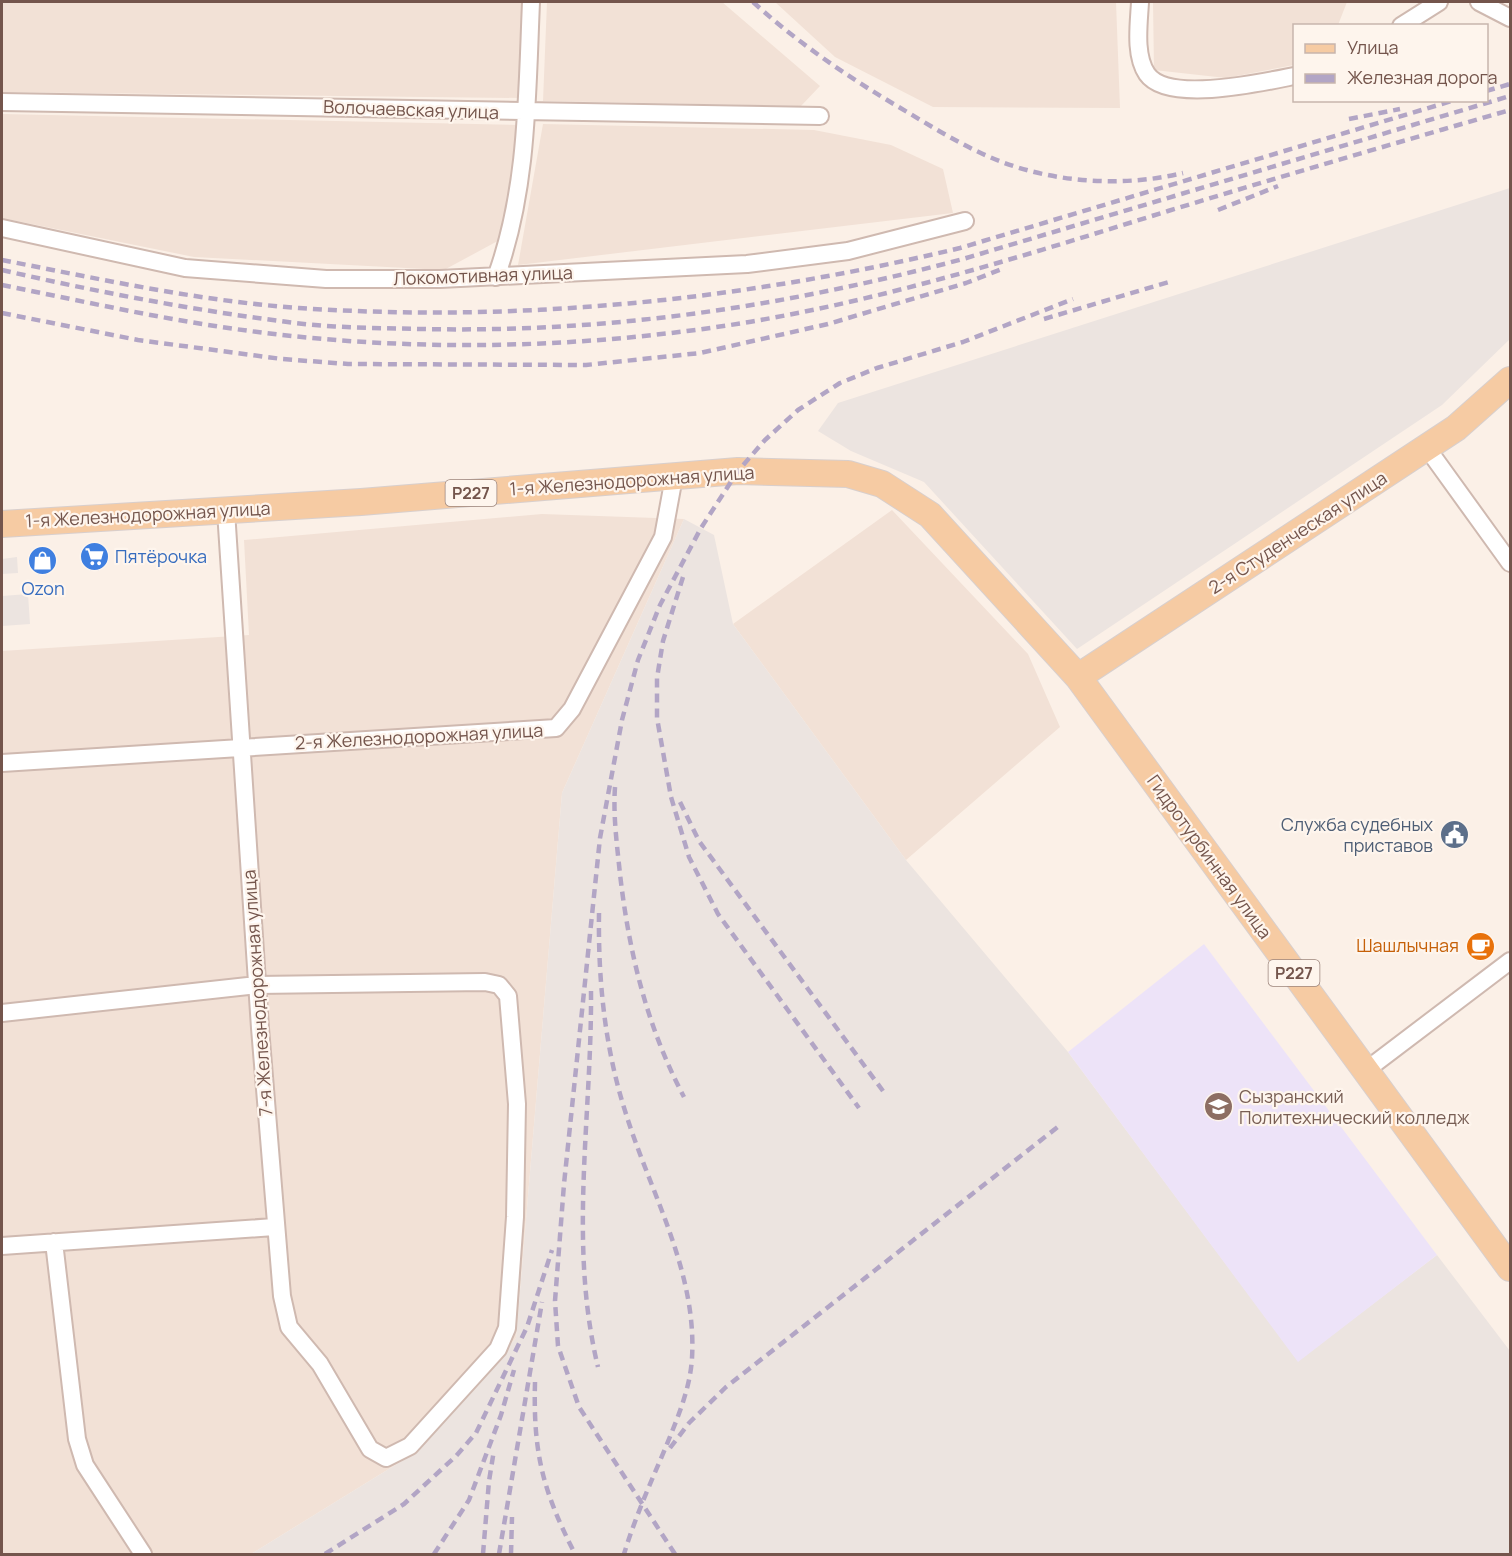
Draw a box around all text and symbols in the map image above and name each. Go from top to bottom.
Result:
legend [1293,24,1488,102]
text: Улица [1347,35,1399,59]
text: Железная дорога [1347,65,1498,89]
street label: Волочаевская улица [323,94,499,124]
street label: Локомотивная улица [393,260,573,290]
street label: 1-я Железнодорожная улица [509,459,755,501]
street label: 2-я Студенческая улица [1204,465,1391,599]
road number: Р227 [446,480,496,506]
street label: 1-я Железнодорожная улица [25,496,271,532]
supermarket icon: Пятёрочка [78,541,110,573]
shop icon: Ozon [27,544,59,576]
place label: Пятёрочка [115,544,207,568]
place label: Ozon [21,576,65,600]
street label: 2-я Железнодорожная улица [294,718,544,754]
street label: Гидротурбинная улица [1142,770,1277,943]
place label: Служба судебных приставов [1281,812,1433,857]
public building icon: Служба судебных приставов [1438,819,1470,851]
street label: 7-я Железнодорожная улица [236,869,278,1117]
cafe icon: Шашлычная [1464,930,1496,962]
place label: Шашлычная [1356,933,1459,957]
road number: Р227 [1268,960,1320,986]
place label: Сызранский Политехнический колледж [1239,1084,1470,1129]
school or university icon: Сызранский Политехнический колледж [1202,1091,1234,1123]

